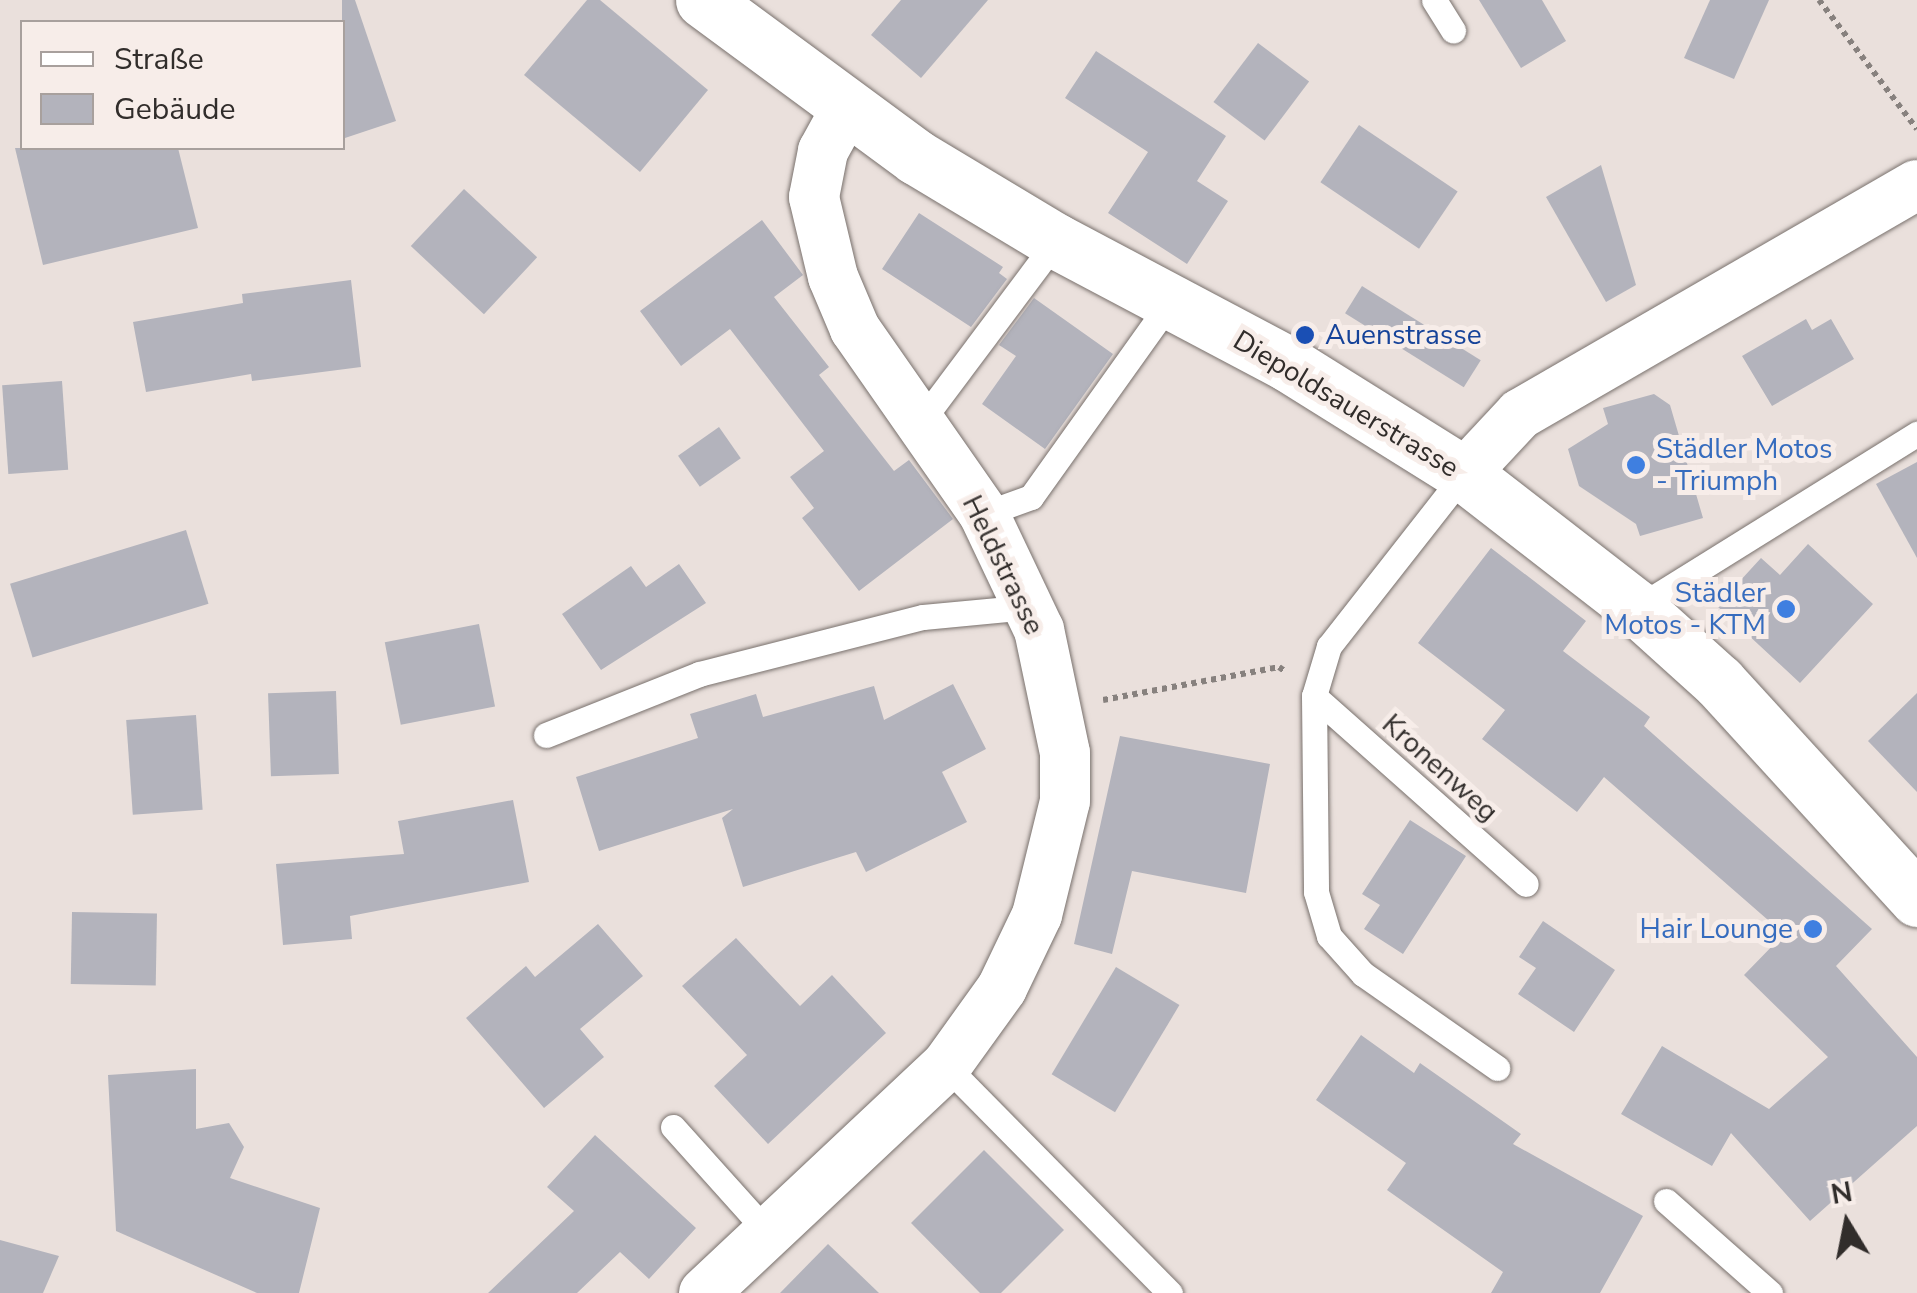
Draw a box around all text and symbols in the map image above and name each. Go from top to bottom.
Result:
legend [20,20,345,150]
text: Straße [114,39,204,80]
text: Gebäude [114,89,235,130]
place label: Auenstrasse [1325,318,1482,352]
street label: Diepoldsauerstrasse [1227,323,1465,485]
marker: Auenstrasse [1294,324,1316,346]
place label: Städler Motos - Triumph [1656,432,1832,498]
marker: Städler Motos - Triumph [1625,454,1647,476]
street label: Heldstrasse [955,490,1051,640]
place label: Städler Motos - KTM [1604,576,1766,642]
marker: Städler Motos - KTM [1775,598,1797,620]
street label: Kronenweg [1375,707,1505,829]
place label: Hair Lounge [1640,912,1793,946]
marker: Hair Lounge [1802,918,1824,940]
north arrow [1797,1173,1897,1273]
text: N [1828,1173,1855,1214]

